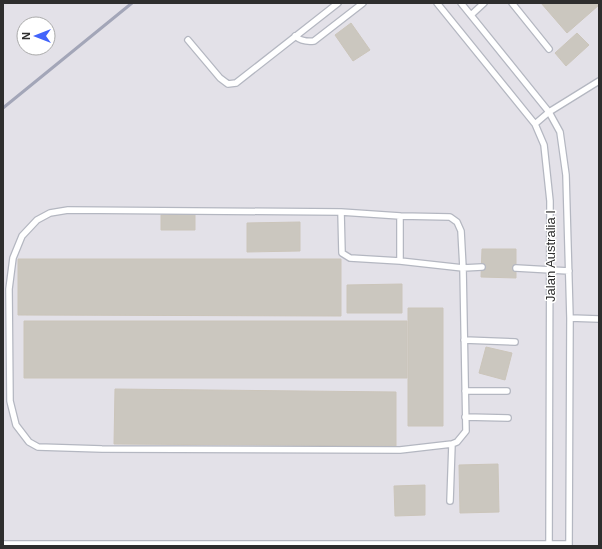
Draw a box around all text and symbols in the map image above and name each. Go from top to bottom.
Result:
north arrow [16,16,56,56]
text: N [20,32,32,40]
street label: Jalan Australia I [543,210,558,302]

